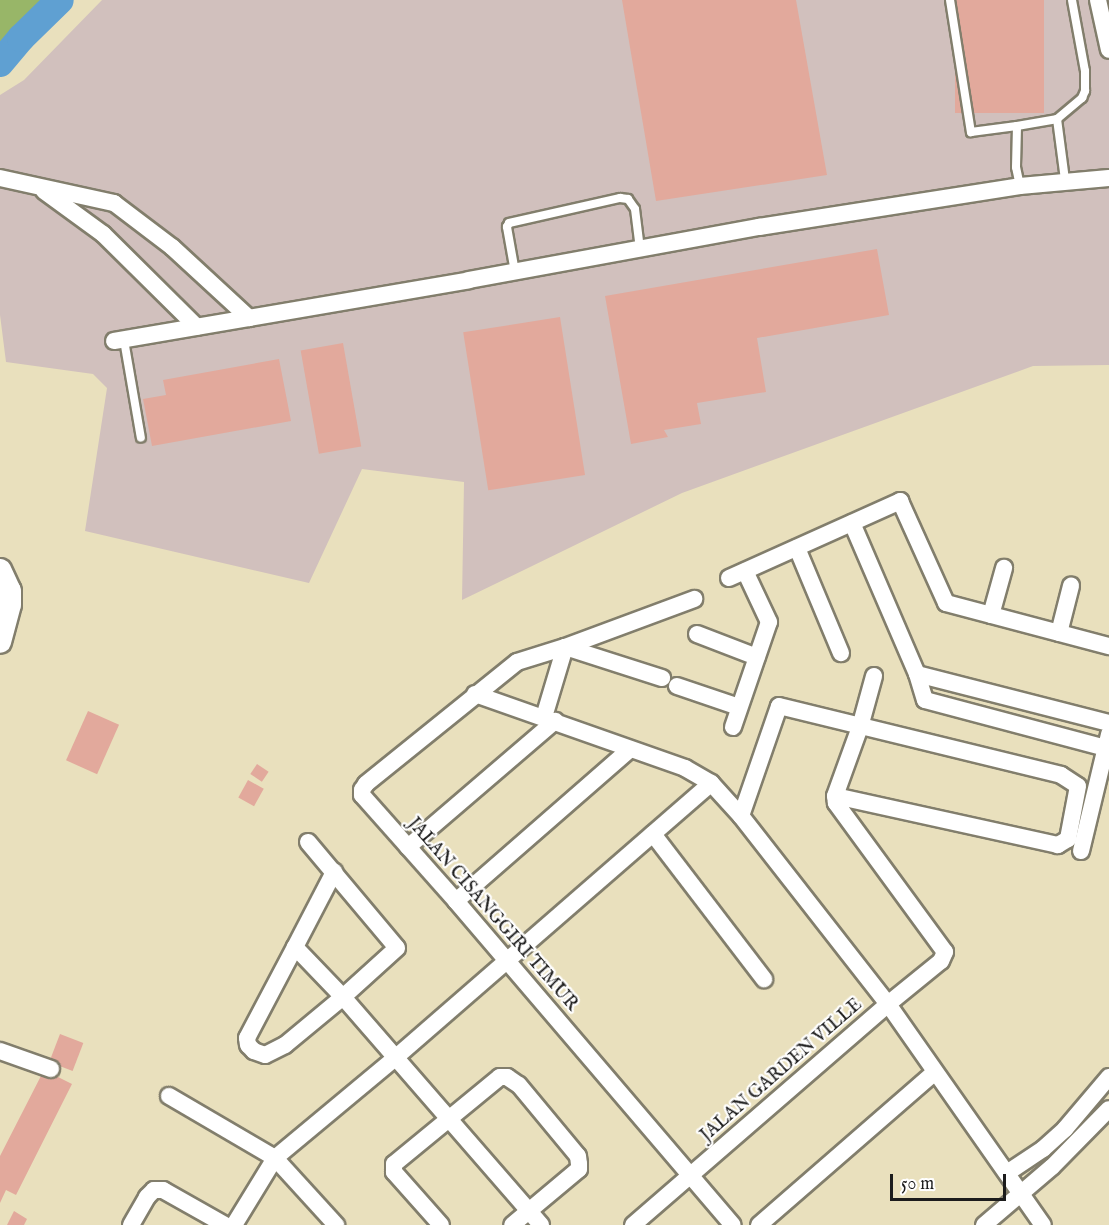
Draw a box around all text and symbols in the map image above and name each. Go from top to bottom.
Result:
street label: JALAN CISANGGIRI TIMUR [402,814,582,1016]
street label: JALAN GARDEN VILLE [697,995,867,1147]
scale bar [893,1162,1008,1200]
text: 50 m [901,1173,934,1196]

